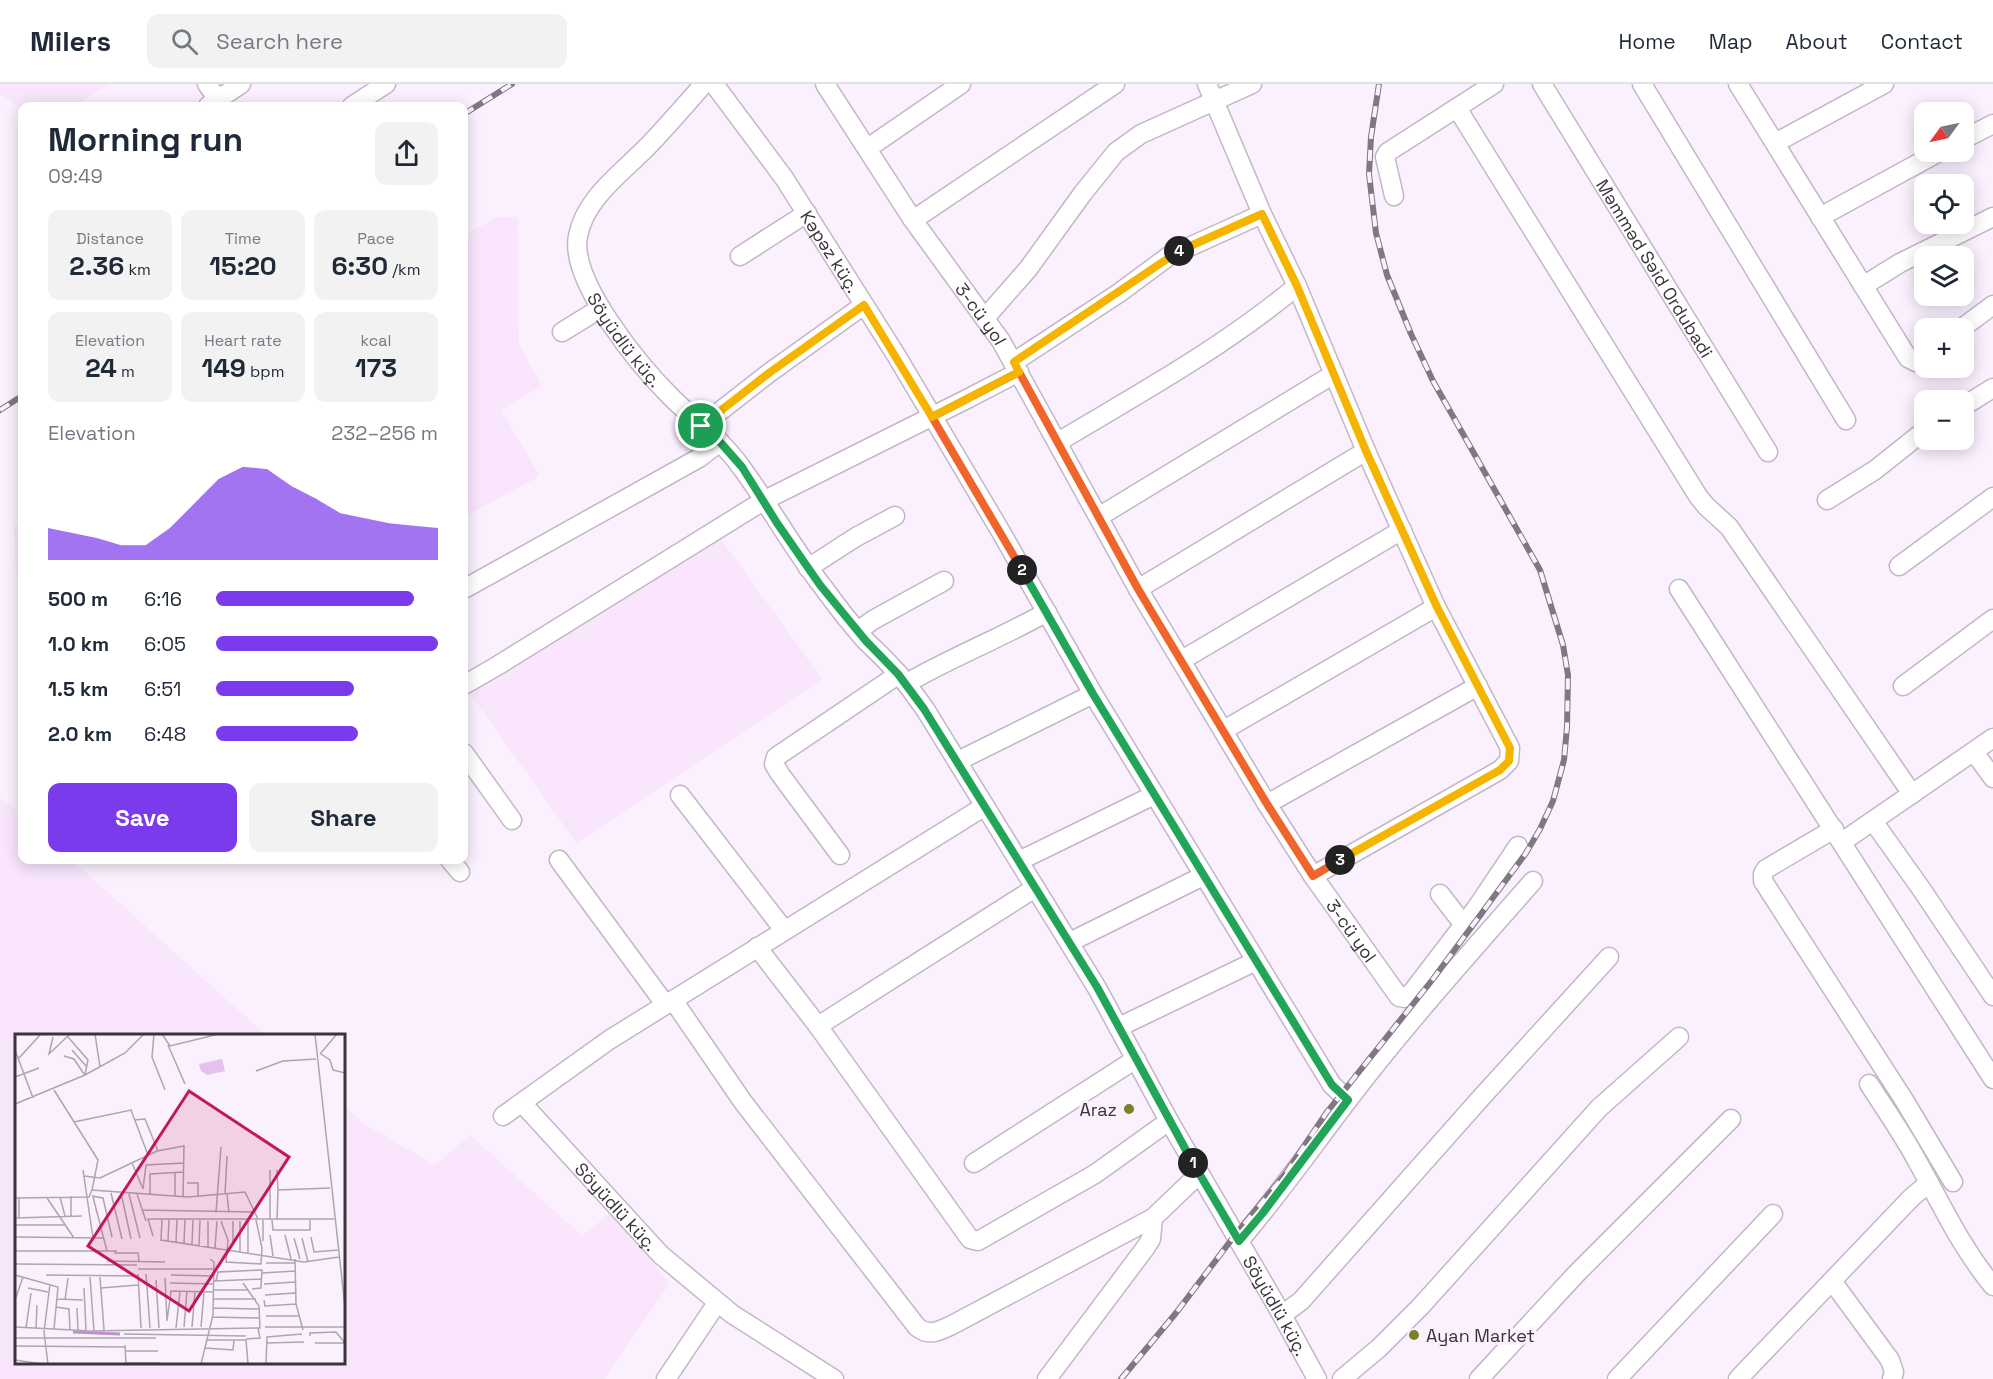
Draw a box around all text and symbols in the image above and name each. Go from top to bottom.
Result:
search box [147,14,567,68]
text: Milers [30,23,111,59]
icon: search [168,25,201,58]
text: Search here [216,27,343,55]
text: Home [1618,28,1676,55]
text: Map [1709,28,1753,55]
text: About [1786,28,1848,55]
text: Contact [1881,28,1963,55]
north arrow [1914,102,1974,162]
map controls [1914,102,1974,450]
text: Morning run [48,119,243,161]
button: share [375,122,438,185]
text: 09:49 [48,163,103,189]
button: locate [1914,174,1974,234]
street label: Məmməd Səid Ordubadi [1592,175,1719,362]
street label: Kəpəz küç. [796,206,865,297]
text: Distance [76,228,144,249]
text: Time [225,228,261,249]
text: Pace [357,228,395,249]
pin: 4 [1164,236,1194,266]
text: 4 [1174,240,1184,261]
button: layers [1914,246,1974,306]
text: 2.36 [69,249,124,283]
text: 15:20 [209,249,277,283]
text: 6:30 [332,249,388,283]
text: km [124,259,151,280]
text: /km [388,259,420,280]
street label: 3-cü yol [951,278,1012,349]
street label: Söyüdlü küç. [583,288,667,392]
button: + [1914,318,1974,378]
text: Elevation [75,330,145,351]
text: Heart rate [204,330,282,351]
text: kcal [361,330,391,351]
text: 24 [85,351,117,385]
text: 149 [202,351,246,385]
text: 173 [355,351,397,385]
text: m [117,361,135,382]
text: bpm [246,361,284,382]
button: − [1914,390,1974,450]
pin [675,400,726,451]
icon: arrive [684,409,717,442]
text: Elevation [48,420,136,446]
text: 232–256 m [331,420,438,446]
pin: 2 [1007,555,1037,585]
text: 2 [1017,559,1027,580]
text: 500 m [48,586,108,612]
text: 6:16 [144,586,182,612]
text: 1.0 km [48,631,109,657]
text: 6:05 [144,631,186,657]
text: 1.5 km [48,676,108,702]
text: 6:51 [144,676,181,702]
text: 2.0 km [48,721,112,747]
text: 6:48 [144,721,186,747]
button: Save [48,783,237,852]
button: Share [249,783,438,852]
pin: 3 [1325,845,1355,875]
text: 3 [1335,849,1345,870]
street label: 3-cü yol [1322,894,1382,967]
inset map [15,1034,345,1364]
place label: Araz [1079,1098,1117,1121]
marker: Araz [1122,1102,1136,1116]
pin: 1 [1178,1148,1208,1178]
text: 1 [1189,1152,1197,1173]
street label: Söyüdlü küç. [570,1157,663,1255]
street label: Söyüdlü küç. [1238,1251,1313,1360]
place label: Ayan Market [1426,1324,1535,1347]
marker: Ayan Market [1407,1328,1421,1342]

